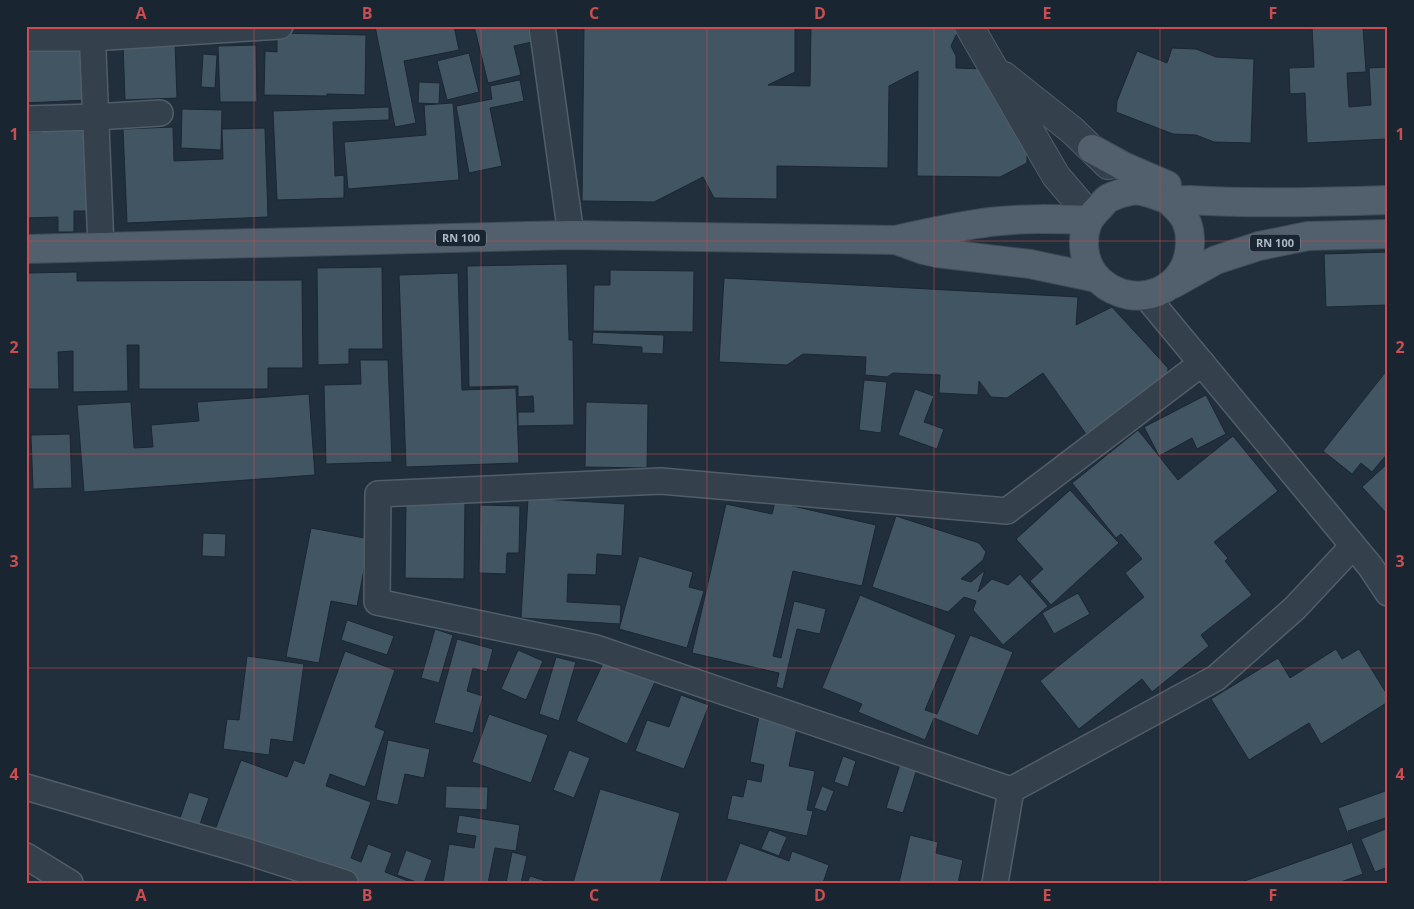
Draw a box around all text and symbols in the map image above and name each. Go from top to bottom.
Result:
text: A [135,2,147,24]
text: B [362,2,372,24]
text: C [589,2,599,24]
text: D [814,2,826,24]
text: E [1043,2,1052,24]
text: F [1269,2,1277,24]
text: 1 [9,123,19,145]
text: 1 [1395,123,1405,145]
road number: RN 100 [436,230,486,247]
road number: RN 100 [1250,234,1300,252]
text: 2 [9,336,19,358]
text: 2 [1395,336,1405,358]
text: 3 [9,550,19,572]
text: 3 [1395,550,1405,572]
text: 4 [9,763,19,785]
text: 4 [1395,763,1405,785]
text: A [135,884,147,906]
text: B [362,884,372,906]
text: C [589,884,599,906]
text: D [814,884,826,906]
text: E [1043,884,1052,906]
text: F [1269,884,1277,906]

